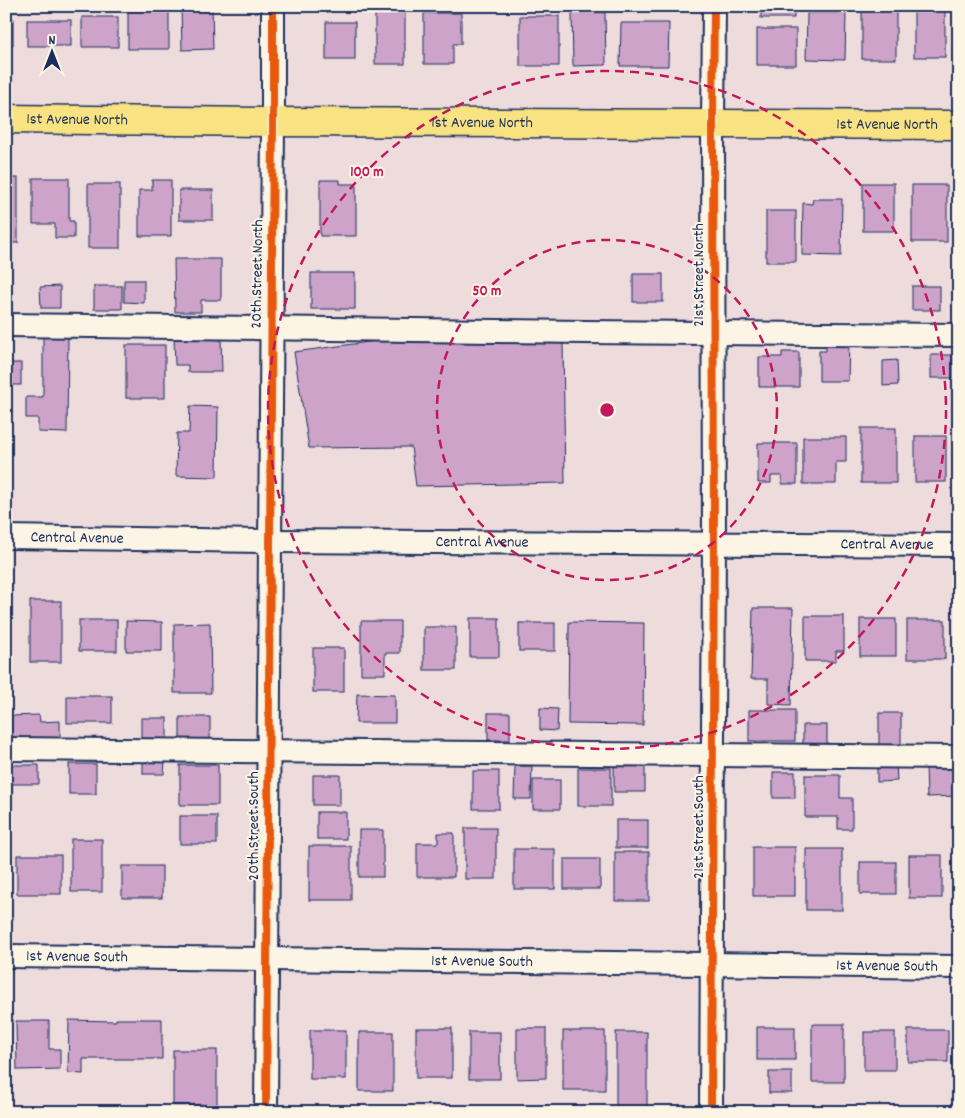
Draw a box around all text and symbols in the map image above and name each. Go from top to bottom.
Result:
north arrow [28,28,78,78]
text: N [49,31,56,51]
street label: 1st Avenue North [26,108,128,132]
street label: 1st Avenue North [431,111,533,135]
street label: 1st Avenue North [836,113,938,136]
text: 100 m [350,162,384,184]
street label: 20th Street North [246,219,270,329]
street label: 21st Street North [688,223,711,327]
text: 50 m [473,281,501,303]
centre of rings [598,401,616,419]
street label: Central Avenue [30,526,124,550]
street label: Central Avenue [435,530,529,554]
street label: Central Avenue [840,533,934,556]
street label: 20th Street South [243,771,266,881]
street label: 21st Street South [688,775,711,879]
street label: 1st Avenue South [26,945,128,969]
street label: 1st Avenue South [431,949,533,974]
street label: 1st Avenue South [836,954,938,978]

